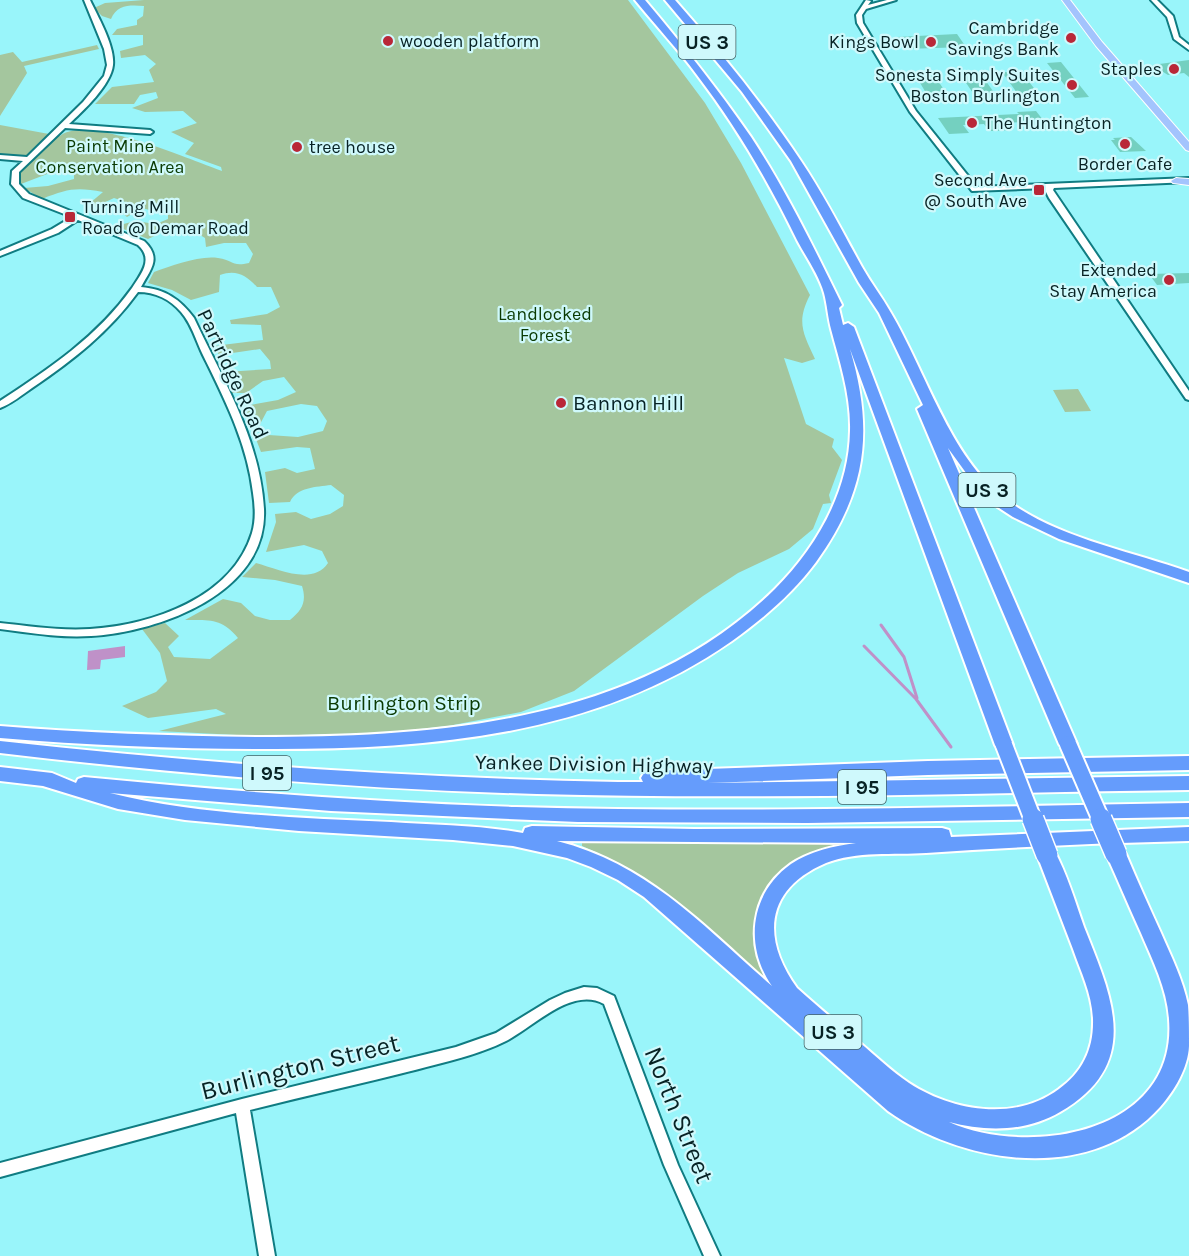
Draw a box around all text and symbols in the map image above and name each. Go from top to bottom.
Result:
place label: Cambridge Savings Bank [947,17,1059,60]
road number: US 3 [678,25,736,59]
place label: wooden platform [400,30,539,52]
place label: Kings Bowl [829,31,919,53]
marker: Cambridge Savings Bank [1064,31,1078,45]
marker: wooden platform [381,34,395,48]
marker: Kings Bowl [924,35,938,49]
place label: Staples [1100,58,1162,80]
marker: Staples [1167,62,1181,76]
place label: Sonesta Simply Suites Boston Burlington [875,64,1060,107]
marker: Sonesta Simply Suites Boston Burlington [1065,78,1079,92]
place label: The Huntington [984,112,1112,134]
marker: The Huntington [965,116,979,130]
park label: Paint Mine Conservation Area [35,135,185,178]
place label: tree house [309,136,395,158]
marker: Border Cafe [1118,137,1132,151]
marker: tree house [290,140,304,154]
place label: Border Cafe [1078,153,1172,175]
place label: Second Ave @ South Ave [924,169,1027,212]
marker: Second Ave @ South Ave [1032,183,1046,197]
place label: Turning Mill Road @ Demar Road [82,196,249,239]
marker: Turning Mill Road @ Demar Road [63,210,77,224]
place label: Extended Stay America [1049,259,1157,302]
marker: Extended Stay America [1162,273,1176,287]
park label: Landlocked Forest [498,303,592,346]
street label: Partridge Road [192,305,274,443]
place label: Bannon Hill [573,391,684,415]
marker: Bannon Hill [554,396,568,410]
road number: US 3 [958,473,1016,507]
park label: Burlington Strip [327,691,481,715]
street label: Yankee Division Highway [475,750,713,778]
road number: I 95 [243,756,291,790]
road number: I 95 [838,770,886,804]
road number: US 3 [804,1015,862,1049]
street label: Burlington Street [197,1027,403,1107]
street label: North Street [638,1042,721,1188]

